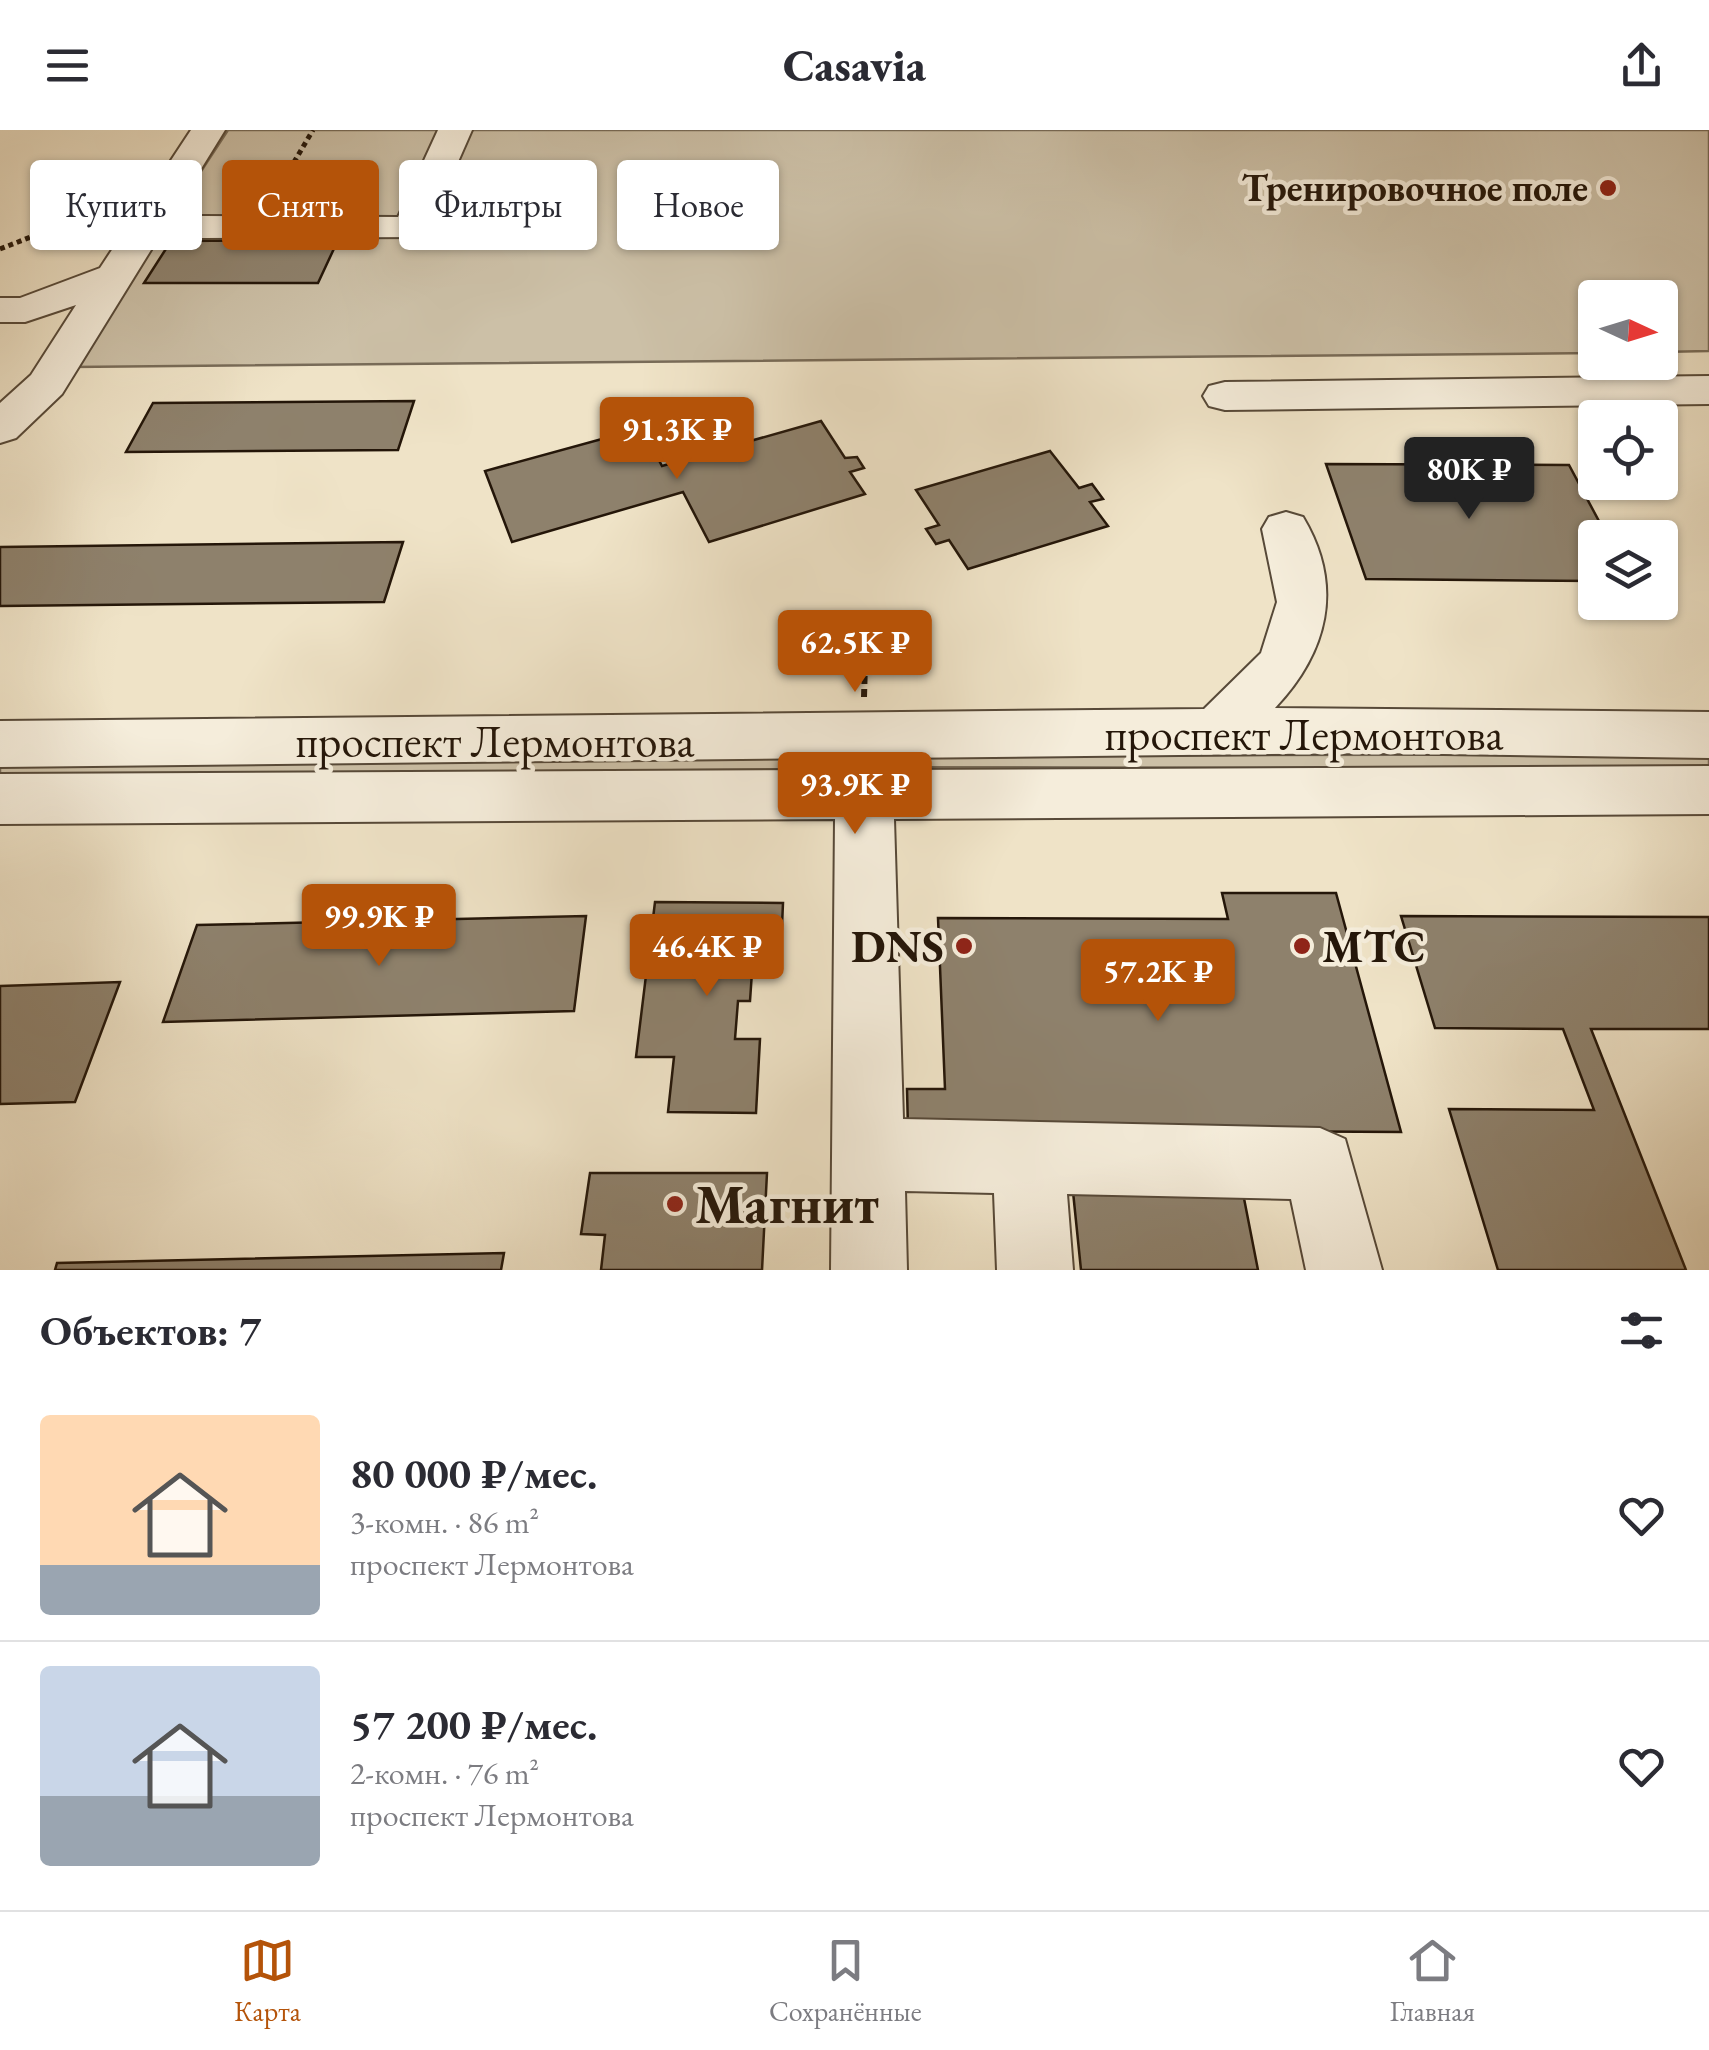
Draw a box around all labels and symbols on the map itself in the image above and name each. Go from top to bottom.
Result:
place label: Тренировочное поле [1242,163,1588,212]
marker: Тренировочное поле [1597,177,1619,199]
north arrow [1578,280,1678,380]
pin: 91.3K ₽ [585,397,769,482]
pin: 80K ₽ [1399,437,1539,522]
pin: 62.5K ₽ [763,610,947,695]
street label: проспект Лермонтова [1104,705,1504,763]
street label: проспект Лермонтова [295,712,695,770]
pin: 93.9K ₽ [763,752,947,837]
pin: 99.9K ₽ [287,884,471,969]
pin: 46.4K ₽ [615,914,799,999]
place label: DNS [851,917,944,975]
place label: МТС [1322,917,1426,975]
marker: DNS [953,935,975,957]
marker: МТС [1291,935,1313,957]
pin: 57.2K ₽ [1066,939,1250,1024]
place label: Магнит [695,1168,879,1239]
marker: Магнит [664,1193,686,1215]

